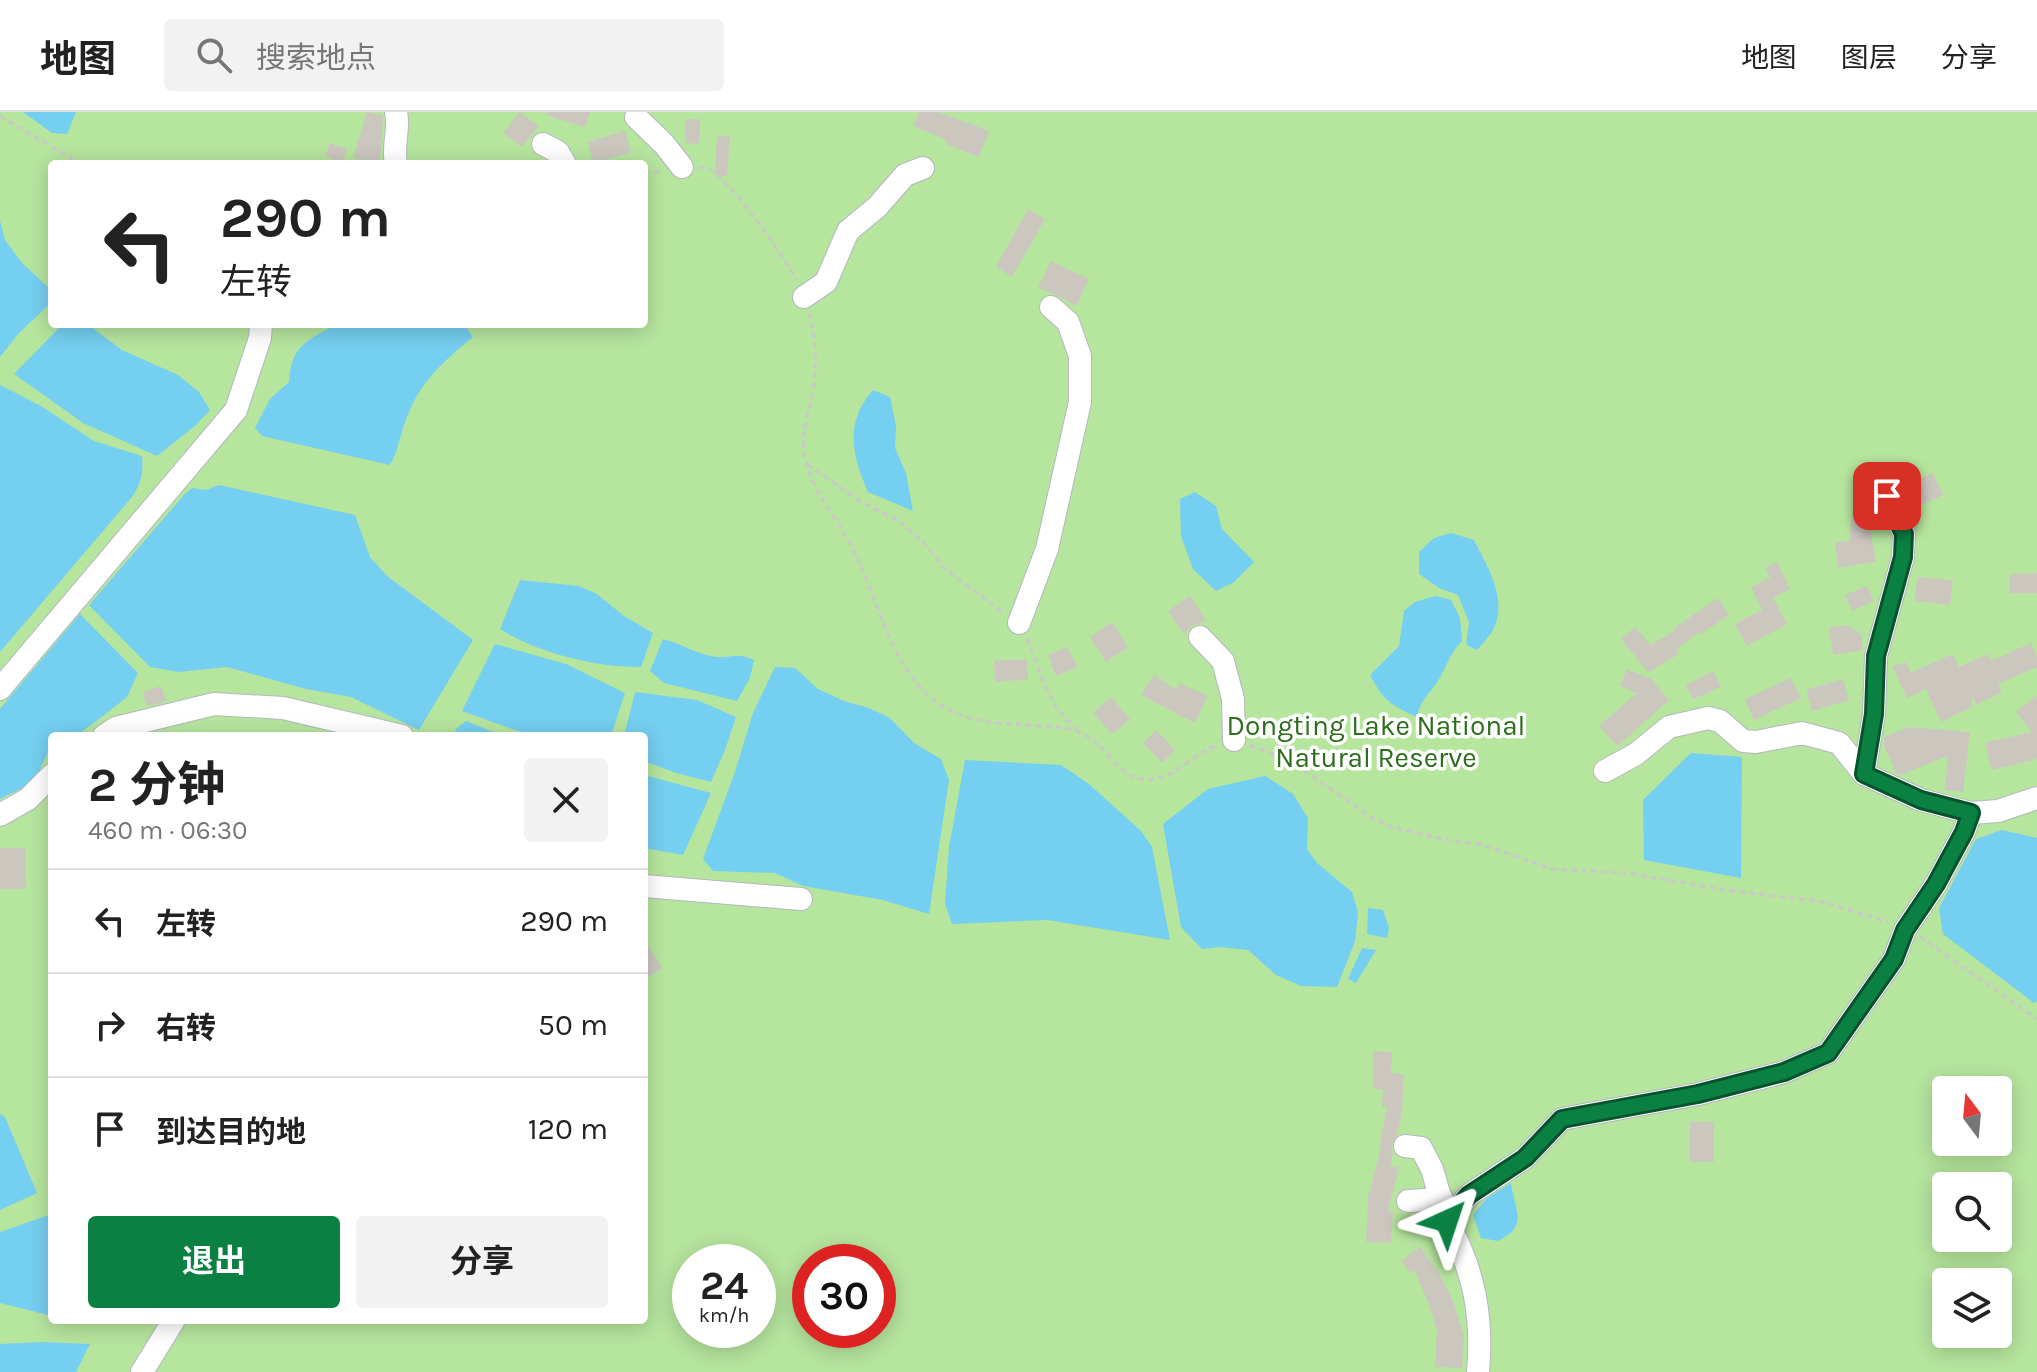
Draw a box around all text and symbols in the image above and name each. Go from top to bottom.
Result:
search box [164,19,724,91]
icon: search [192,33,236,77]
text: 地图 [40,37,116,82]
text: 搜索地点 [256,40,376,76]
text: 地图 [1741,41,1797,74]
text: 图层 [1841,41,1897,74]
text: 分享 [1941,41,1997,74]
text: 290 m [220,185,391,250]
icon: left [88,192,192,296]
text: 左转 [220,261,292,303]
pin [1853,462,1921,530]
icon: arrive [1865,474,1909,518]
park label: Dongting Lake National Natural Reserve [1227,709,1525,774]
text: 2 分钟 [88,757,225,813]
button: close [524,758,608,842]
text: 460 m · 06:30 [88,815,247,846]
icon: left [88,899,132,943]
text: 290 m [520,903,608,939]
text: 左转 [156,906,216,942]
icon: right [88,1003,132,1047]
text: 50 m [538,1007,608,1043]
text: 右转 [156,1010,216,1046]
north arrow [1932,1076,2012,1156]
map controls [1932,1076,2012,1348]
icon: arrive [88,1107,132,1151]
text: 120 m [528,1111,608,1147]
text: 到达目的地 [156,1114,306,1150]
button: search [1932,1172,2012,1252]
position arrow [1405,1179,1489,1263]
button: 退出 [88,1216,340,1308]
button: 分享 [356,1216,608,1308]
speed limit sign: 30 [792,1244,896,1348]
text: 24 [700,1262,748,1309]
button: layers [1932,1268,2012,1348]
text: km/h [699,1304,749,1327]

